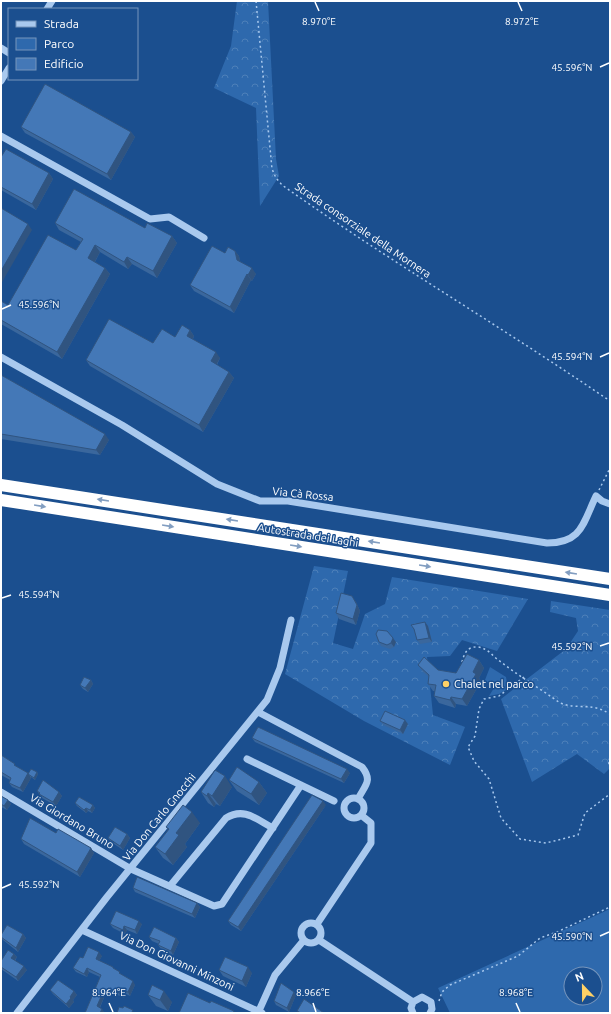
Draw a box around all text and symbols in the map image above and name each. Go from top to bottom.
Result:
legend [8,8,138,80]
text: 8.970°E [302,16,336,27]
text: 8.972°E [505,16,539,27]
text: Strada [44,17,79,30]
text: Parco [44,37,74,50]
text: Edificio [44,57,84,70]
text: 45.596°N [551,62,593,73]
street label: Strada consorziale della Mornera [293,180,433,280]
text: 45.596°N [18,299,60,310]
text: 45.594°N [551,351,593,362]
street label: Via Cà Rossa [272,485,334,503]
one-way arrow [97,497,109,503]
one-way arrow [33,503,46,509]
one-way arrow [225,517,238,523]
street label: Autostrada dei Laghi [257,521,359,549]
one-way arrow [162,523,174,529]
one-way arrow [368,539,380,545]
one-way arrow [290,543,302,549]
one-way arrow [419,563,431,569]
one-way arrow [565,570,578,576]
text: 45.594°N [18,589,60,600]
text: 45.592°N [551,641,593,652]
place label: Chalet nel parco [454,678,534,690]
marker: Chalet nel parco [441,679,451,689]
street label: Via Don Carlo Gnocchi [120,771,198,863]
street label: Via Giordano Bruno [28,791,116,851]
text: 45.592°N [18,879,60,890]
street label: Via Don Giovanni Minzoni [118,929,236,993]
text: 45.590°N [551,931,593,942]
north arrow [563,966,603,1006]
text: N [573,970,585,984]
text: 8.964°E [92,987,126,998]
text: 8.966°E [296,987,330,998]
text: 8.968°E [499,987,533,998]

